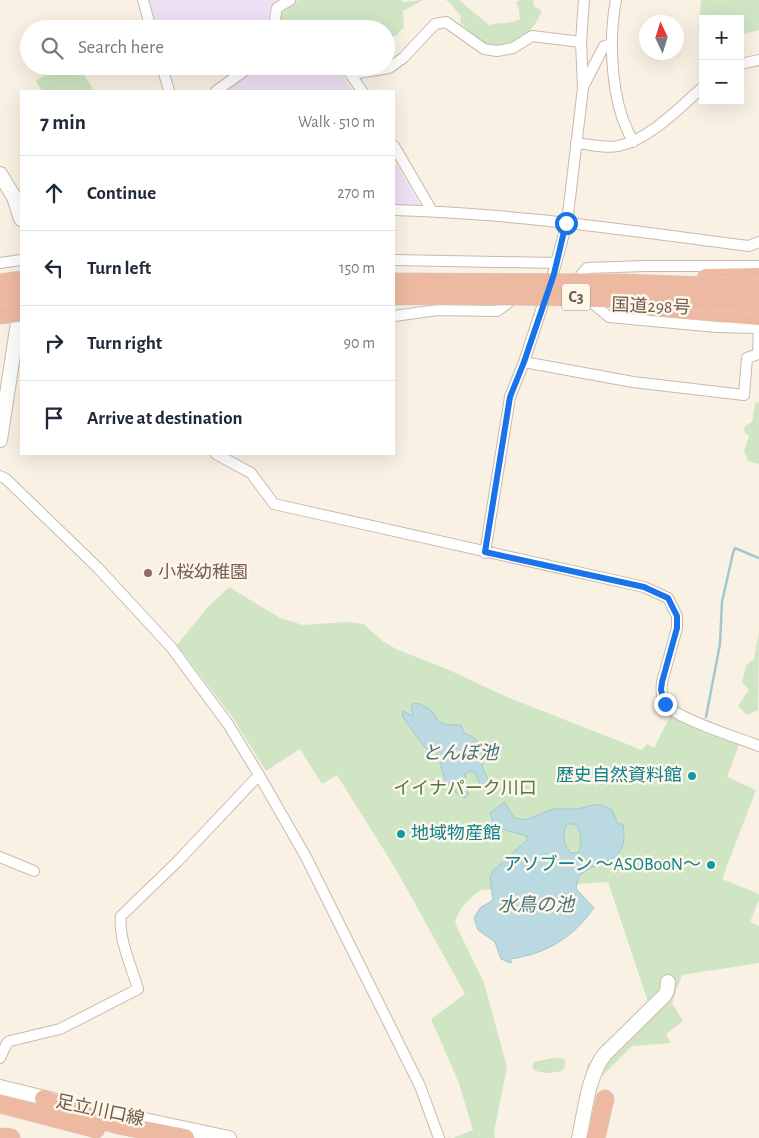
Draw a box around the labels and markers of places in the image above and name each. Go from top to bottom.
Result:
place label: 小桜幼稚園 [158,562,248,582]
marker: 小桜幼稚園 [142,567,154,579]
place label: 歴史自然資料館 [556,765,682,785]
marker: 歴史自然資料館 [686,770,698,782]
place label: 地域物産館 [411,823,501,843]
marker: 地域物産館 [395,828,407,840]
place label: アソブーン ～ASOBooN～ [504,854,701,874]
marker: アソブーン ～ASOBooN～ [705,859,717,871]

